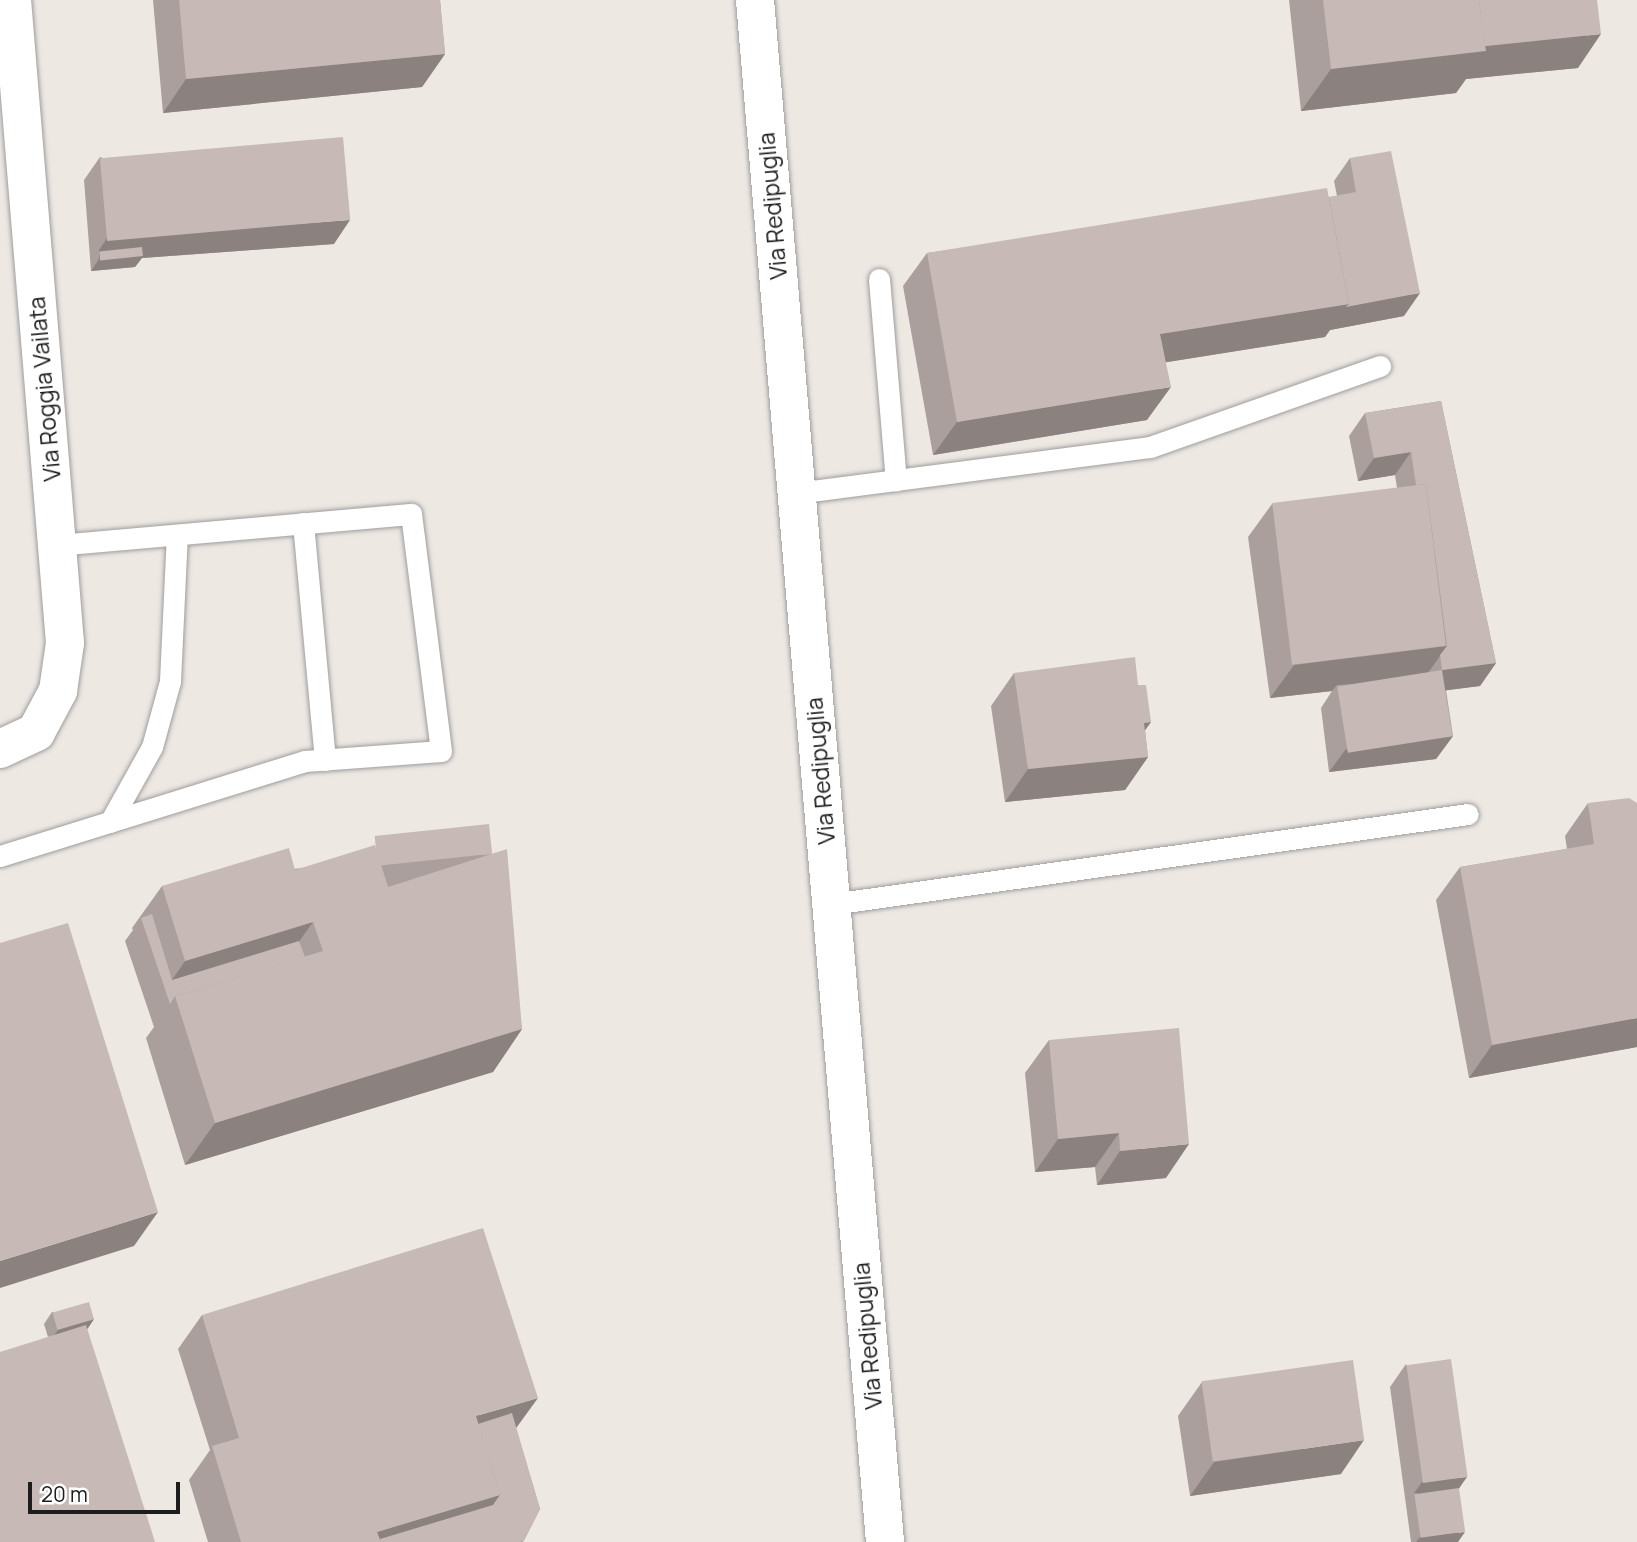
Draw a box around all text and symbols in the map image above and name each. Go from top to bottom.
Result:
street label: Via Redipuglia [752,131,792,281]
street label: Via Roggia Vailata [22,295,66,483]
street label: Via Redipuglia [800,696,840,846]
street label: Via Redipuglia [847,1261,887,1411]
scale bar [32,1468,184,1512]
text: 20 m [41,1480,88,1508]

